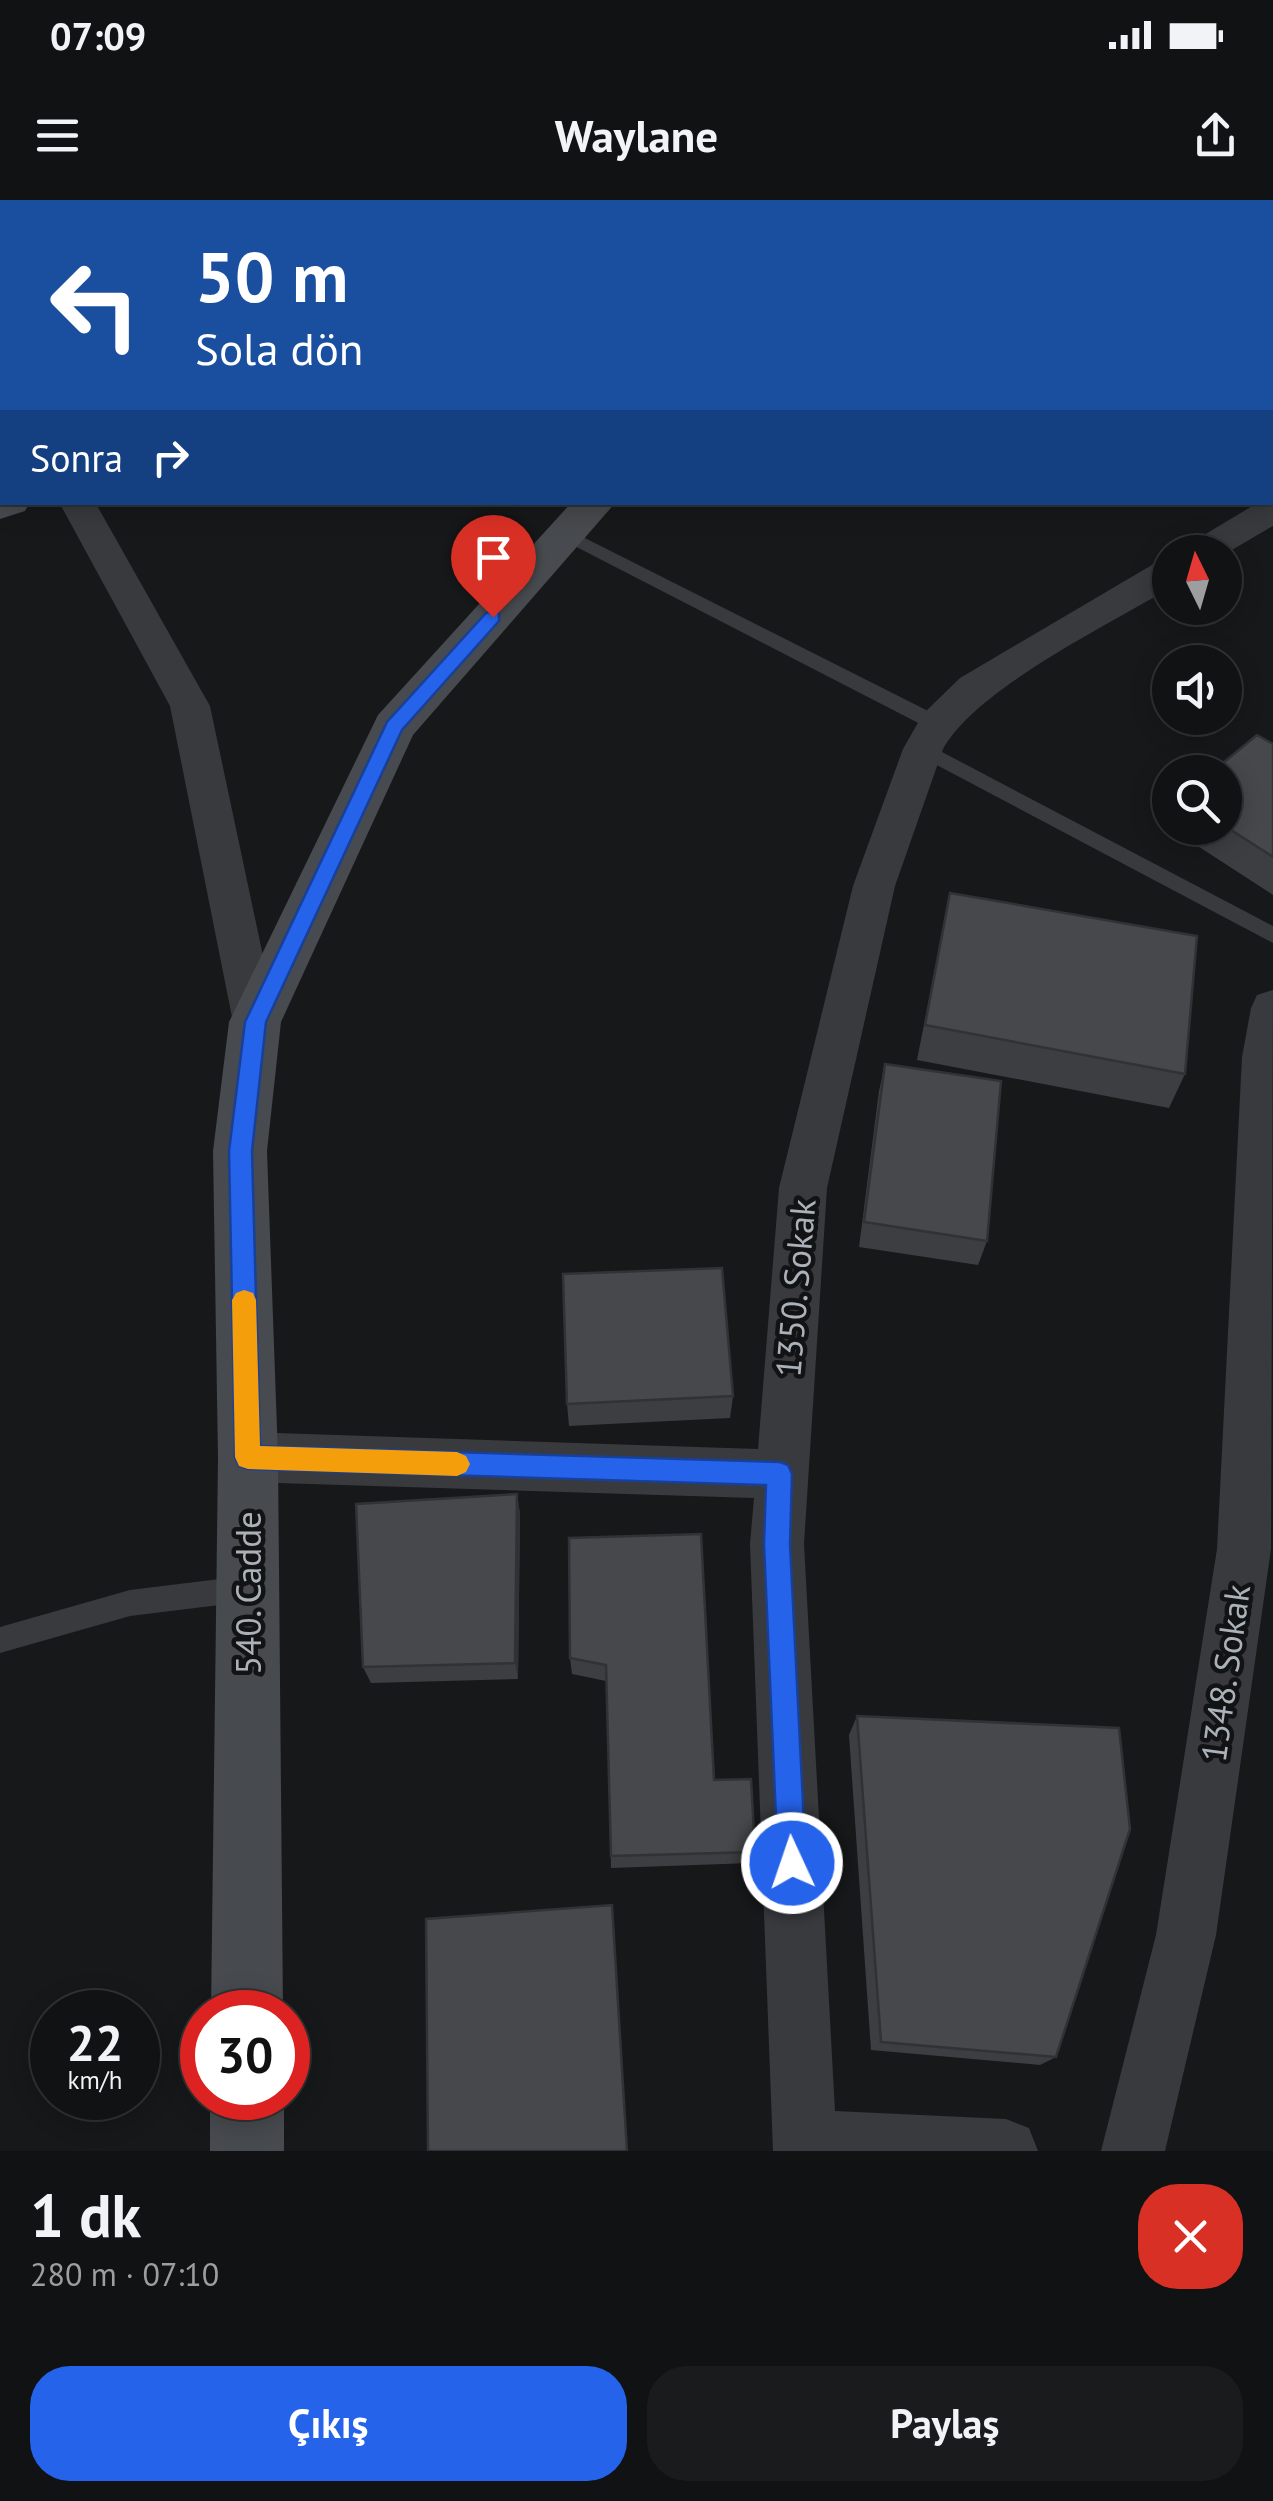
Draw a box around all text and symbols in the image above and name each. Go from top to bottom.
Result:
text: 07:09 [50,11,146,60]
text: Waylane [555,106,718,164]
icon: menu [30,108,85,163]
icon: share [1188,108,1243,163]
text: 50 m [195,231,348,321]
icon: left [30,240,160,370]
text: Sola dön [195,319,363,377]
icon: right [143,430,198,485]
text: Sonra [30,433,123,482]
pin [451,515,536,618]
icon: arrive [466,530,521,585]
north arrow [1152,535,1242,625]
map controls [1152,535,1242,845]
button: sound [1152,645,1242,735]
button: search [1152,755,1242,845]
street label: 1350. Sokak [764,1197,826,1379]
street label: 540. Cadde [225,1511,271,1675]
street label: 1348. Sokak [1190,1581,1260,1765]
position arrow [740,1811,844,1915]
speed limit sign: 30 [180,1990,310,2120]
text: 22 [67,2010,123,2075]
text: km/h [68,2064,122,2096]
text: 1 dk [30,2176,141,2254]
button: close [1138,2184,1243,2289]
text: 280 m · 07:10 [30,2253,219,2295]
button: Çıkış [30,2366,627,2481]
button: Paylaş [647,2366,1243,2481]

